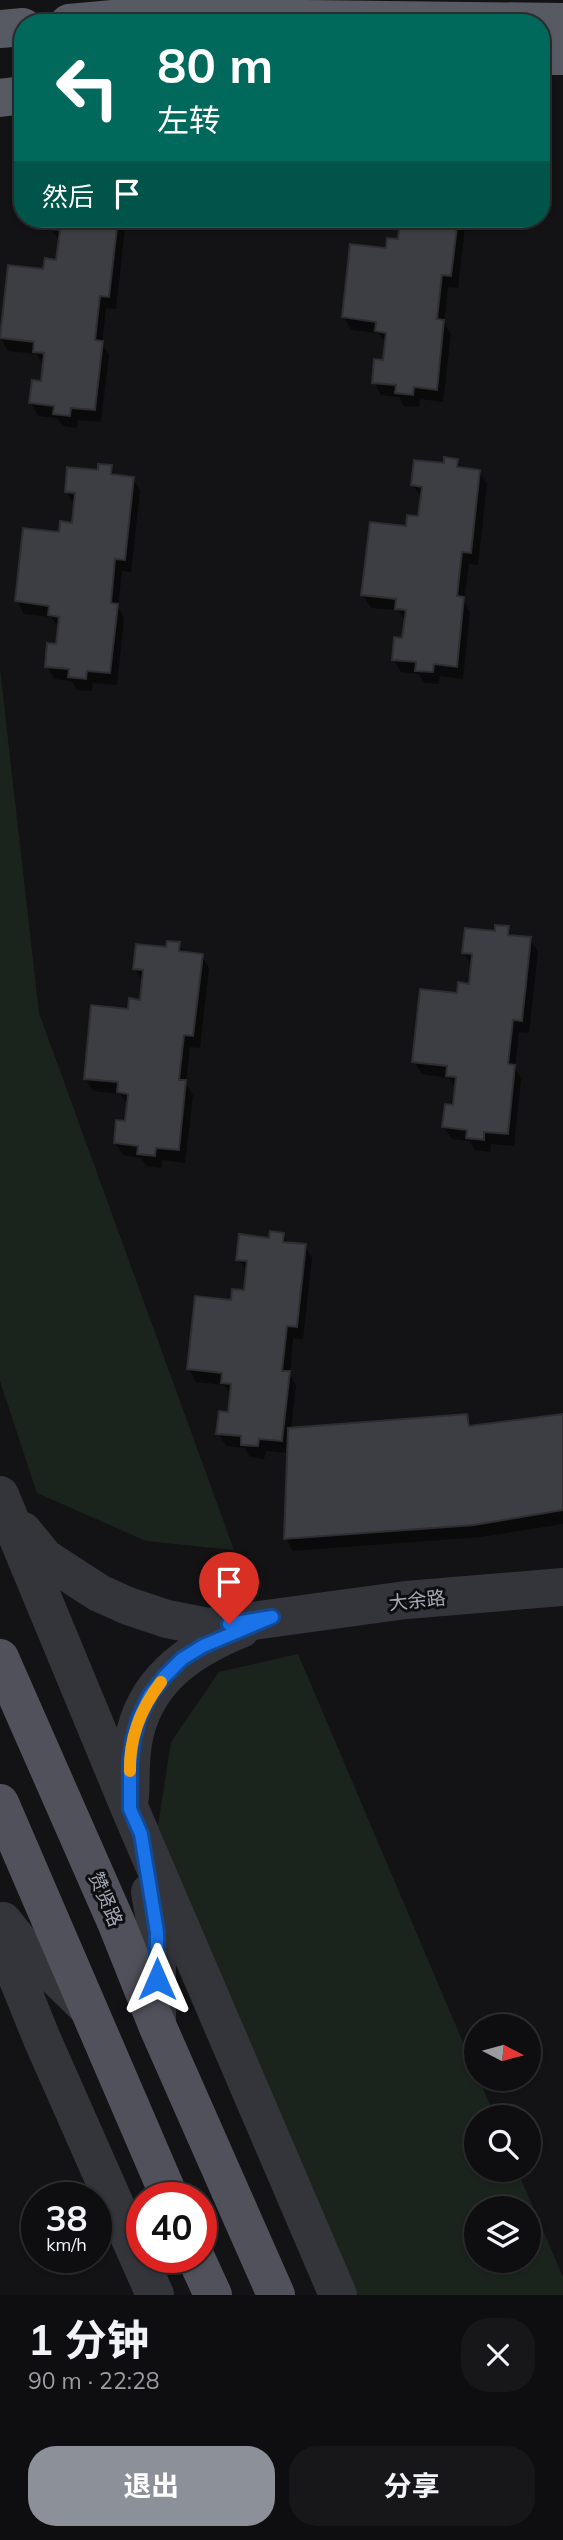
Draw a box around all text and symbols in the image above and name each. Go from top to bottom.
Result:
text: 80 m [157,34,273,95]
icon: left [42,42,133,133]
text: 左转 [157,100,221,140]
icon: arrive [108,175,146,213]
text: 然后 [42,180,94,213]
pin [199,1552,259,1624]
icon: arrive [210,1563,248,1601]
street label: 大余路 [387,1585,447,1615]
street label: 赞贤路 [84,1868,128,1930]
position arrow [120,1942,194,2016]
north arrow [464,2014,541,2091]
map controls [464,2014,541,2273]
button: search [464,2105,541,2182]
speed limit sign: 40 [126,2182,217,2273]
text: 38 [45,2196,88,2240]
button: layers [464,2196,541,2273]
text: km/h [46,2233,87,2256]
text: 1 分钟 [28,2313,149,2366]
button: close [461,2318,535,2392]
text: 90 m · 22:28 [28,2366,160,2395]
button: 退出 [28,2446,275,2526]
button: 分享 [289,2446,535,2526]

